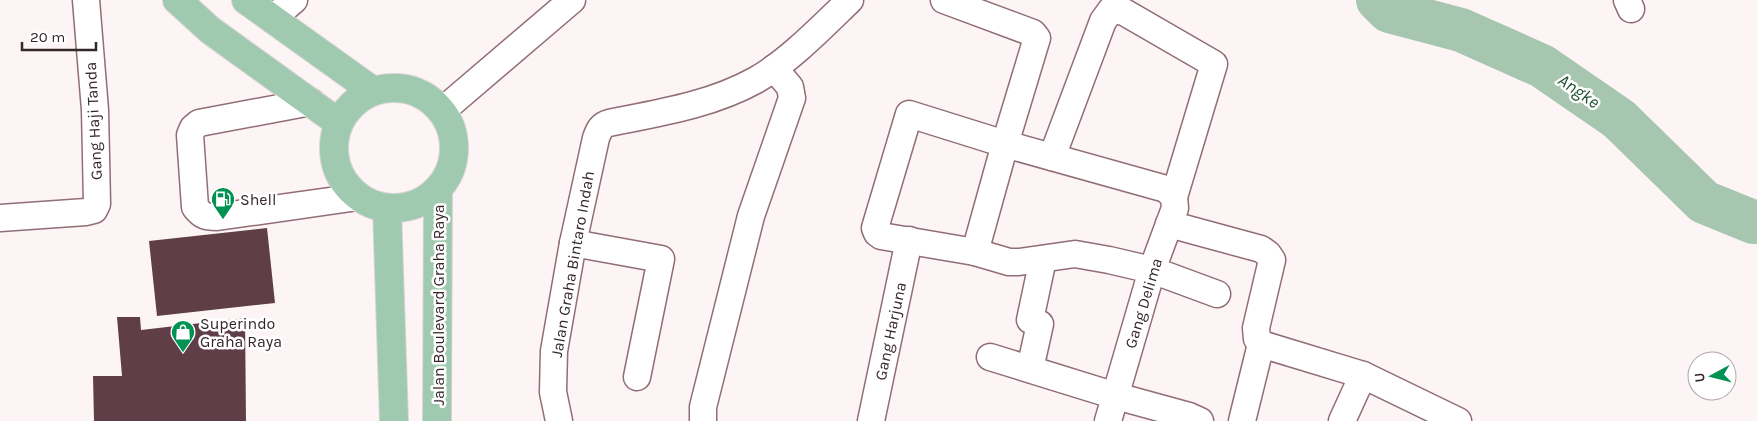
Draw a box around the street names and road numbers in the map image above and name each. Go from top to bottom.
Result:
street label: Gang Haji Tanda [81,62,106,180]
street label: Jalan Graha Bintaro Indah [547,169,598,359]
street label: Jalan Boulevard Graha Raya [429,204,448,406]
street label: Gang Delima [1121,256,1166,351]
street label: Gang Harjuna [871,280,910,382]

